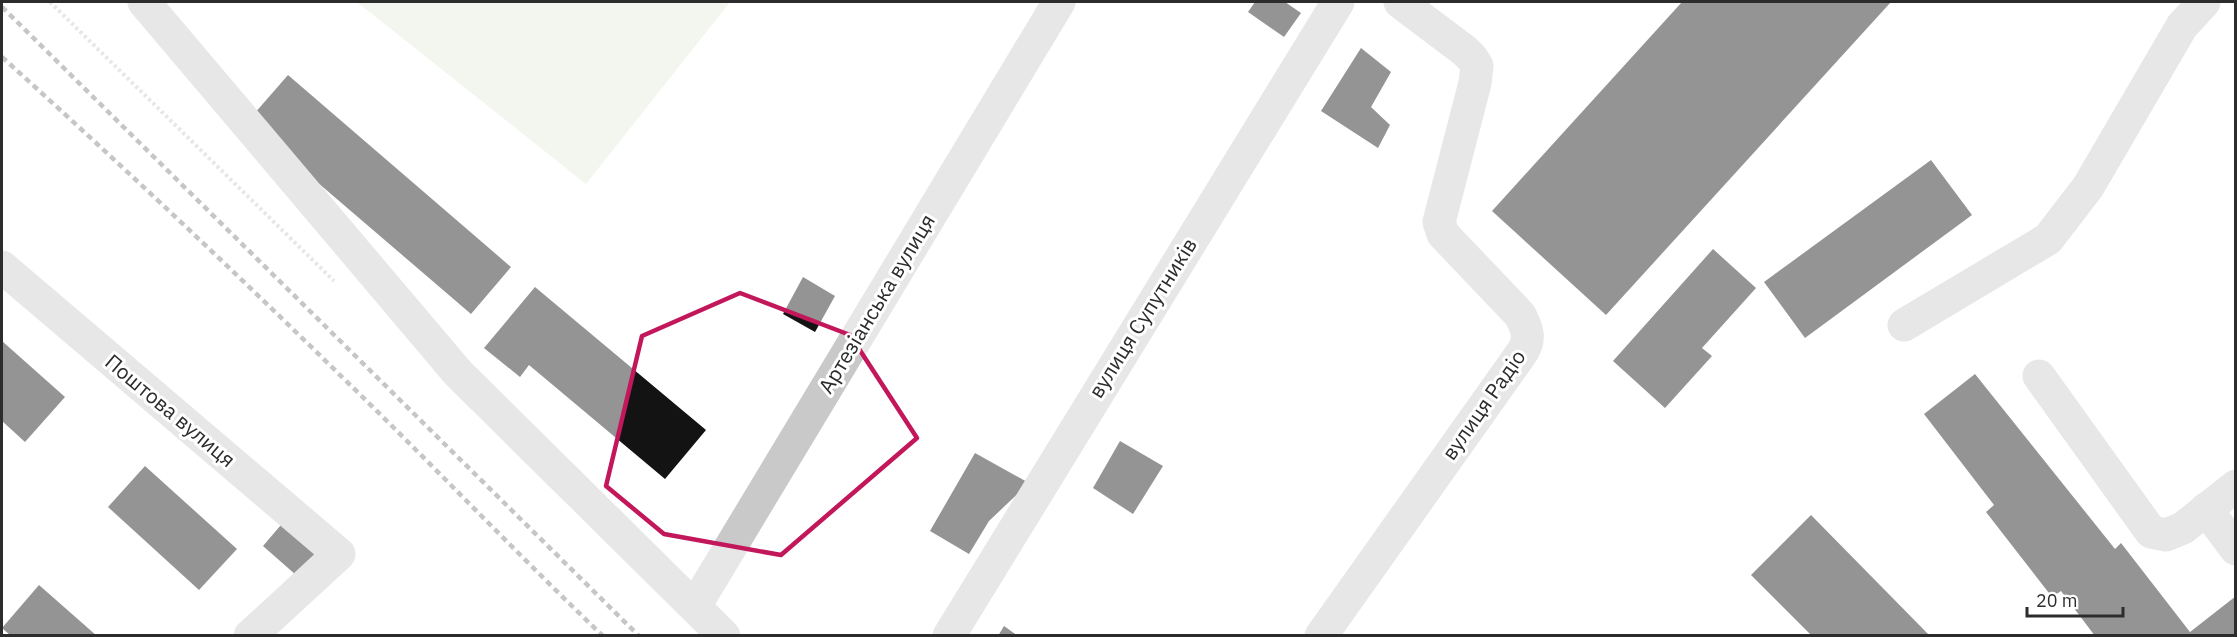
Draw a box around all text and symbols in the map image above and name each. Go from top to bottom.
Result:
street label: Артезіанська вулиця [811,209,941,398]
street label: вулиця Супутників [1082,232,1203,403]
street label: вулиця Радіо [1435,344,1531,465]
street label: Поштова вулиця [100,347,242,473]
scale bar [2027,580,2123,618]
text: 20 m [2036,589,2078,612]

